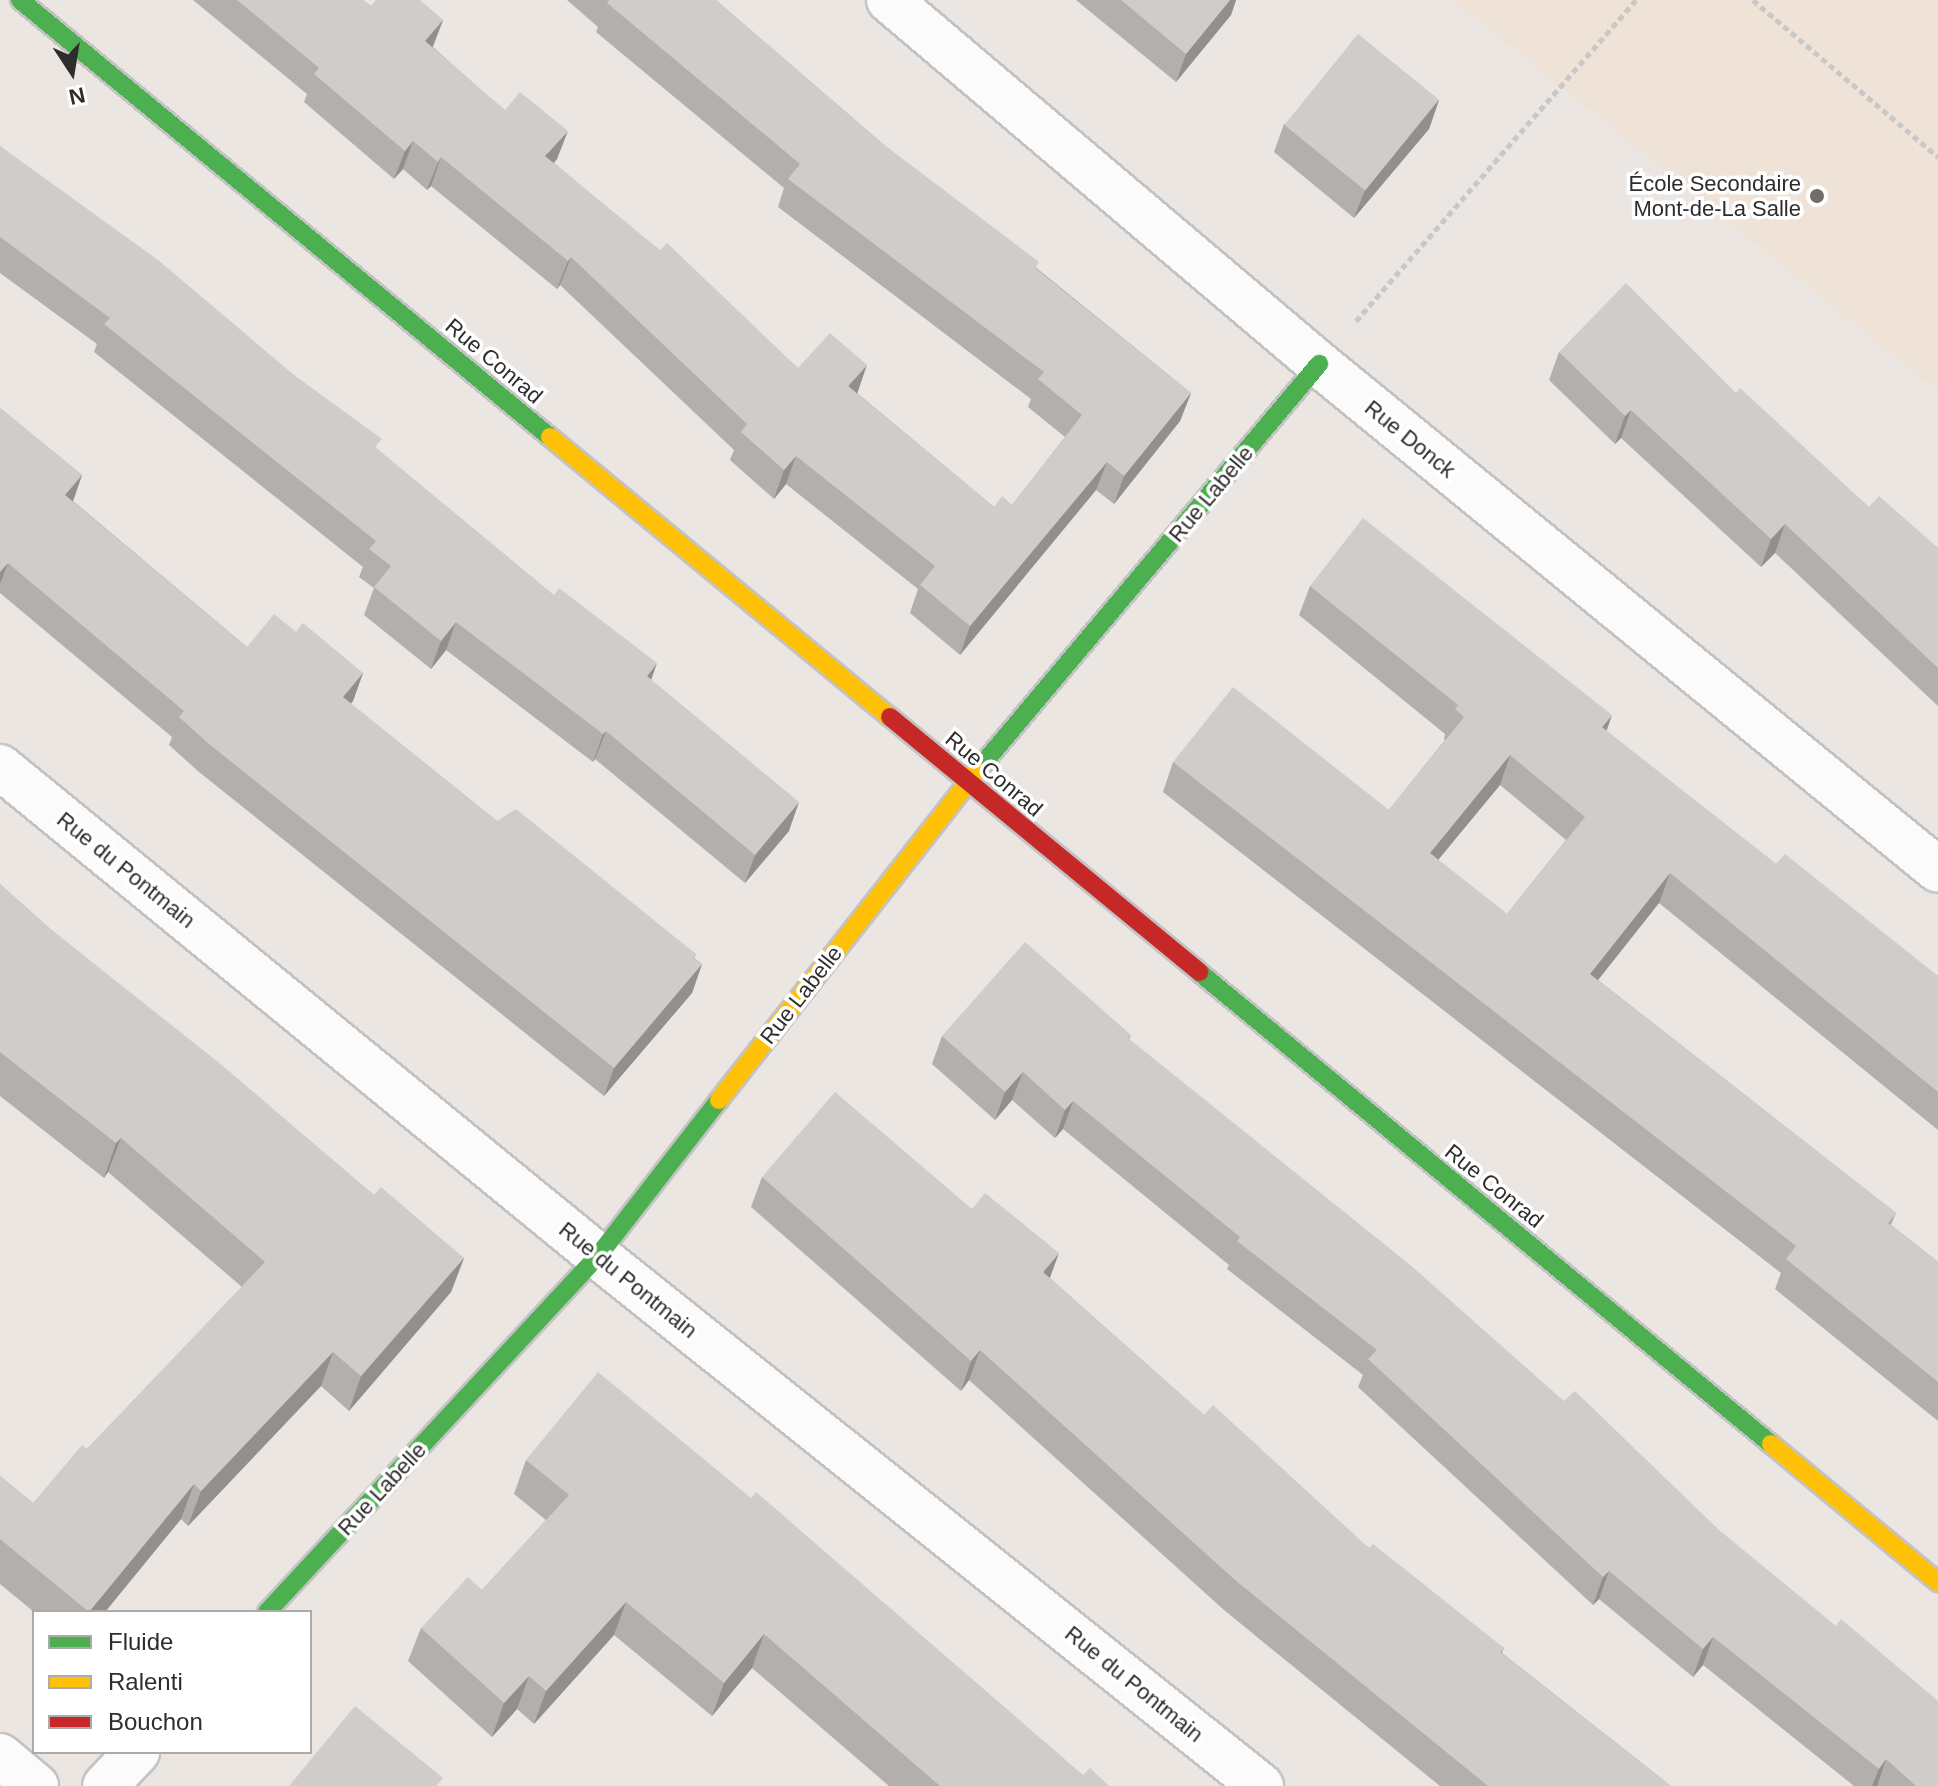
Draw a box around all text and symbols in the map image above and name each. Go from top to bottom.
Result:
north arrow [32,32,112,112]
text: N [67,82,87,110]
place label: École Secondaire Mont-de-La Salle [1629,170,1801,222]
marker: École Secondaire Mont-de-La Salle [1808,187,1826,205]
street label: Rue Conrad [440,313,548,409]
street label: Rue Donck [1359,394,1461,484]
street label: Rue Labelle [1163,441,1259,547]
street label: Rue Conrad [940,726,1048,822]
street label: Rue du Pontmain [52,806,200,934]
street label: Rue Labelle [754,941,848,1049]
street label: Rue Conrad [1440,1138,1548,1234]
street label: Rue du Pontmain [554,1216,702,1344]
street label: Rue Labelle [332,1437,432,1541]
legend [32,1610,312,1754]
street label: Rue du Pontmain [1060,1620,1208,1748]
text: Fluide [108,1628,173,1655]
text: Ralenti [108,1668,183,1695]
text: Bouchon [108,1708,203,1735]

